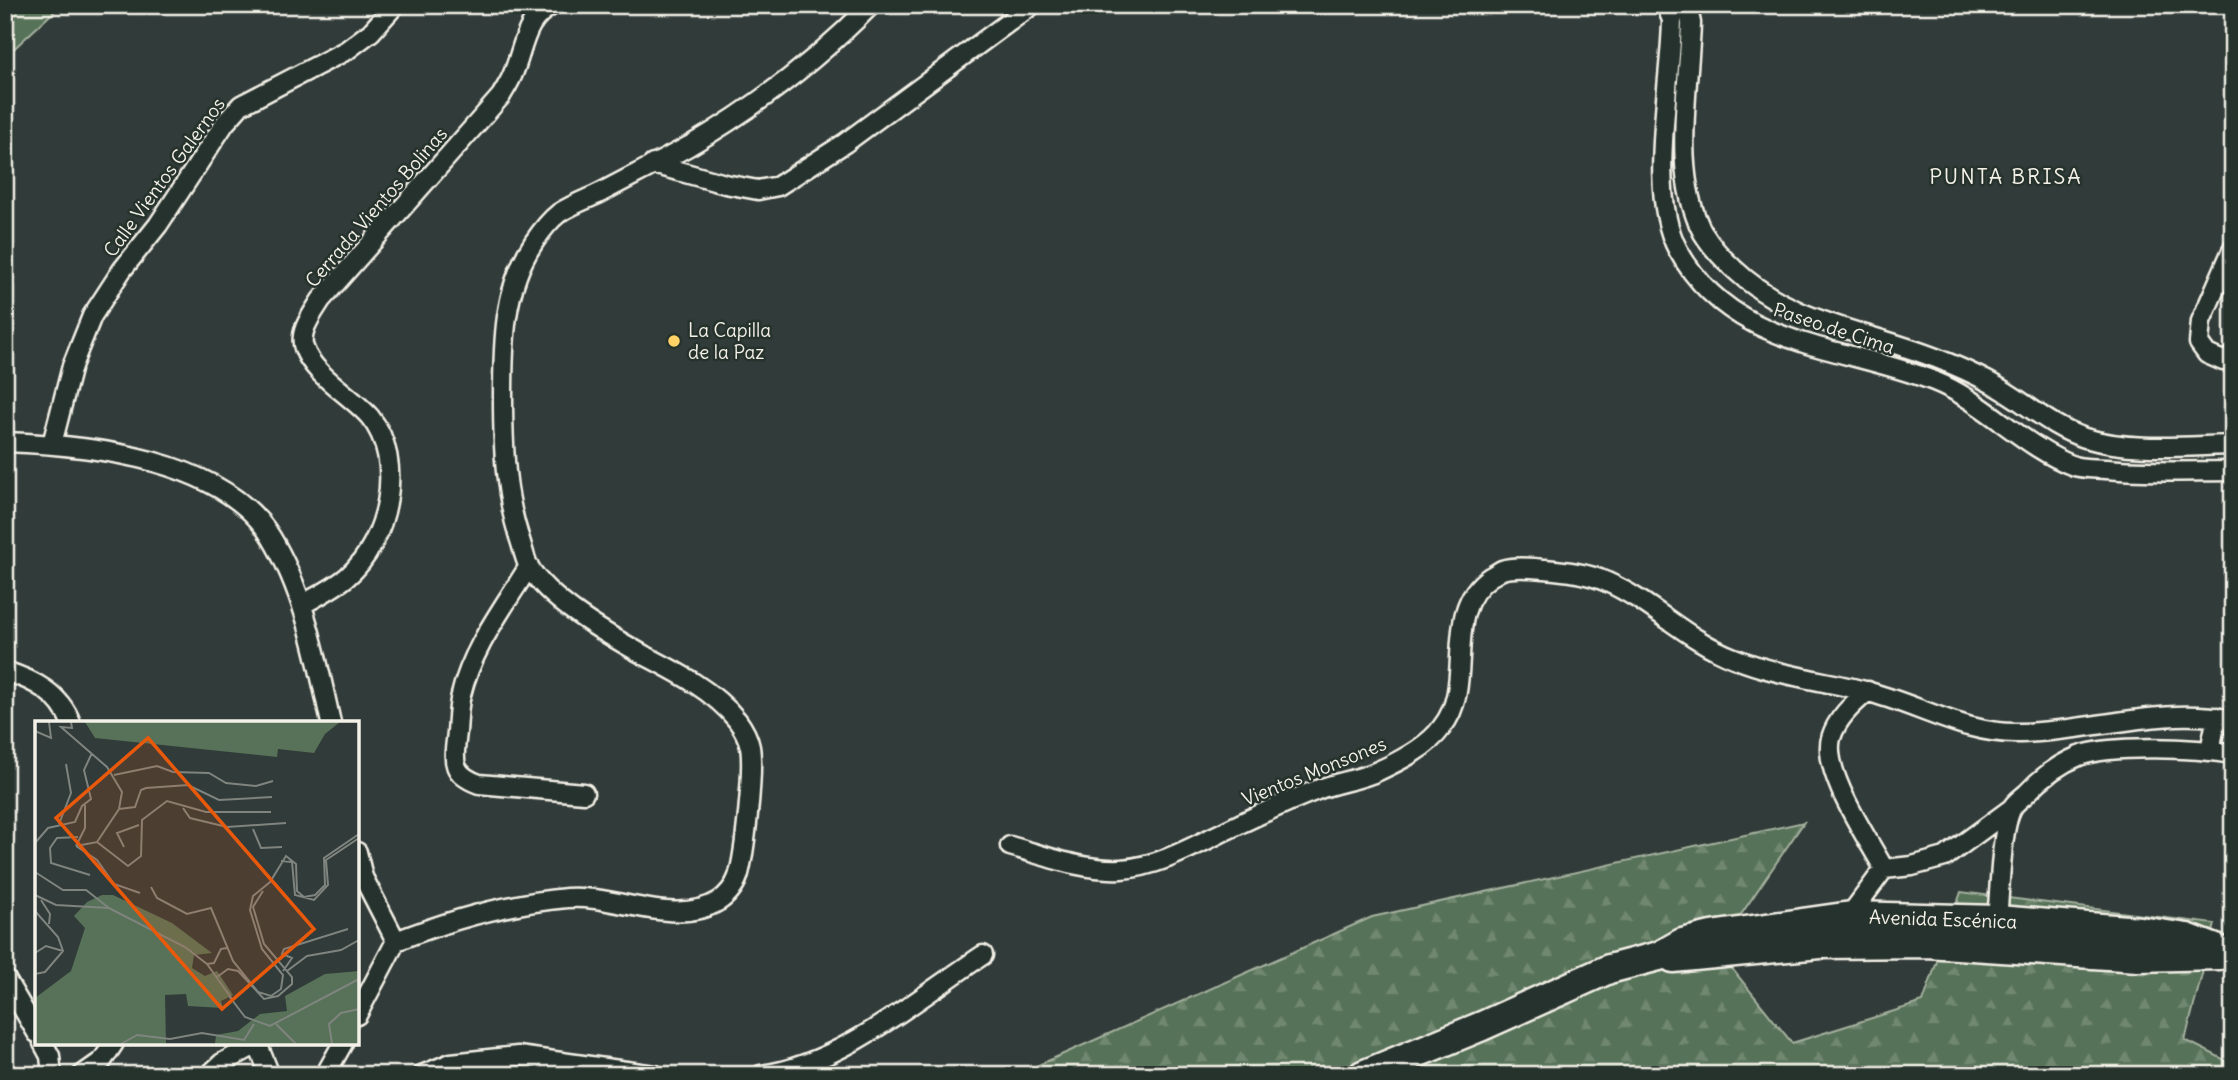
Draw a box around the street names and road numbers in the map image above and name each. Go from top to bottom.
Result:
street label: Calle Vientos Galernos [98,93,230,261]
street label: Cerrada Vientos Bolinas [300,122,452,292]
street label: Paseo de Cima [1770,297,1898,359]
street label: Vientos Monsones [1238,731,1390,811]
street label: Avenida Escénica [1868,904,2018,934]

